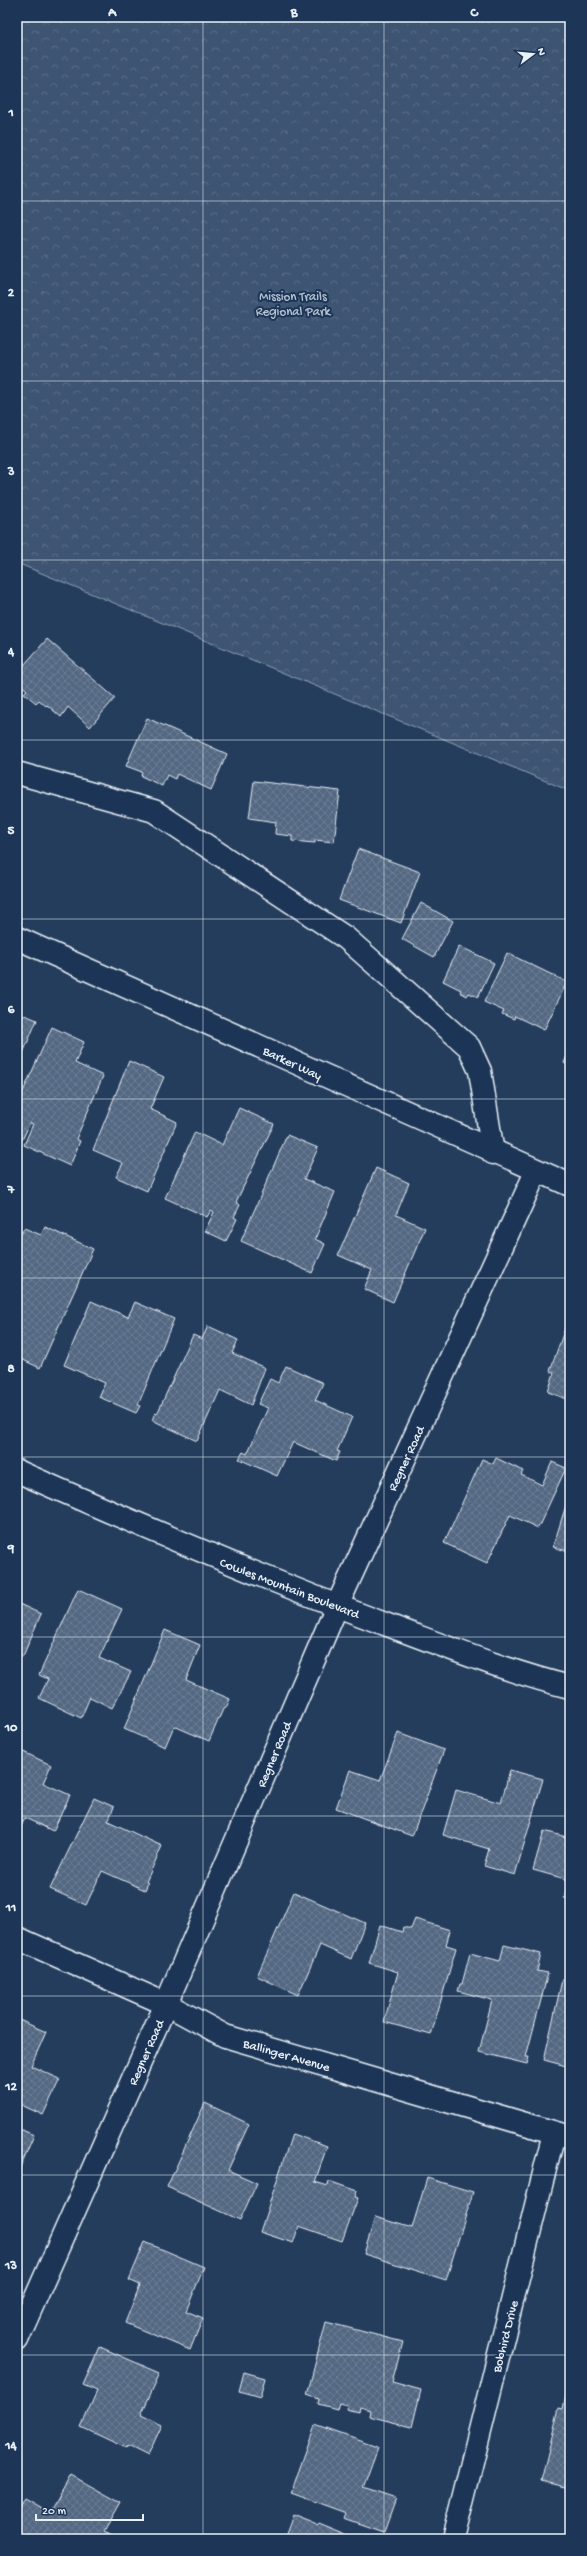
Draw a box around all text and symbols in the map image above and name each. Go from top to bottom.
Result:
text: A [107,6,117,21]
text: B [290,6,299,21]
text: C [469,6,479,21]
north arrow [513,34,553,74]
text: N [534,47,547,57]
text: 1 [7,106,14,121]
text: 2 [8,286,15,301]
park label: Mission Trails Regional Park [256,290,332,320]
text: 3 [7,465,15,480]
text: 4 [7,645,15,660]
text: 5 [8,824,15,839]
text: 6 [8,1003,15,1018]
street label: Barker Way [259,1044,324,1085]
text: 7 [7,1183,16,1198]
text: 8 [7,1362,15,1377]
street label: Regner Road [386,1423,429,1494]
text: 9 [7,1542,15,1557]
street label: Cowles Mountain Boulevard [217,1556,362,1623]
street label: Regner Road [255,1719,296,1790]
text: 10 [4,1721,18,1736]
text: 11 [5,1901,16,1916]
street label: Regner Road [126,2017,169,2088]
street label: Ballinger Avenue [240,2037,332,2076]
text: 12 [4,2080,17,2095]
text: 13 [4,2259,17,2274]
street label: Bobhird Drive [490,2299,523,2375]
text: 14 [4,2439,18,2454]
scale bar [36,2496,143,2522]
text: 20 m [42,2505,67,2519]

